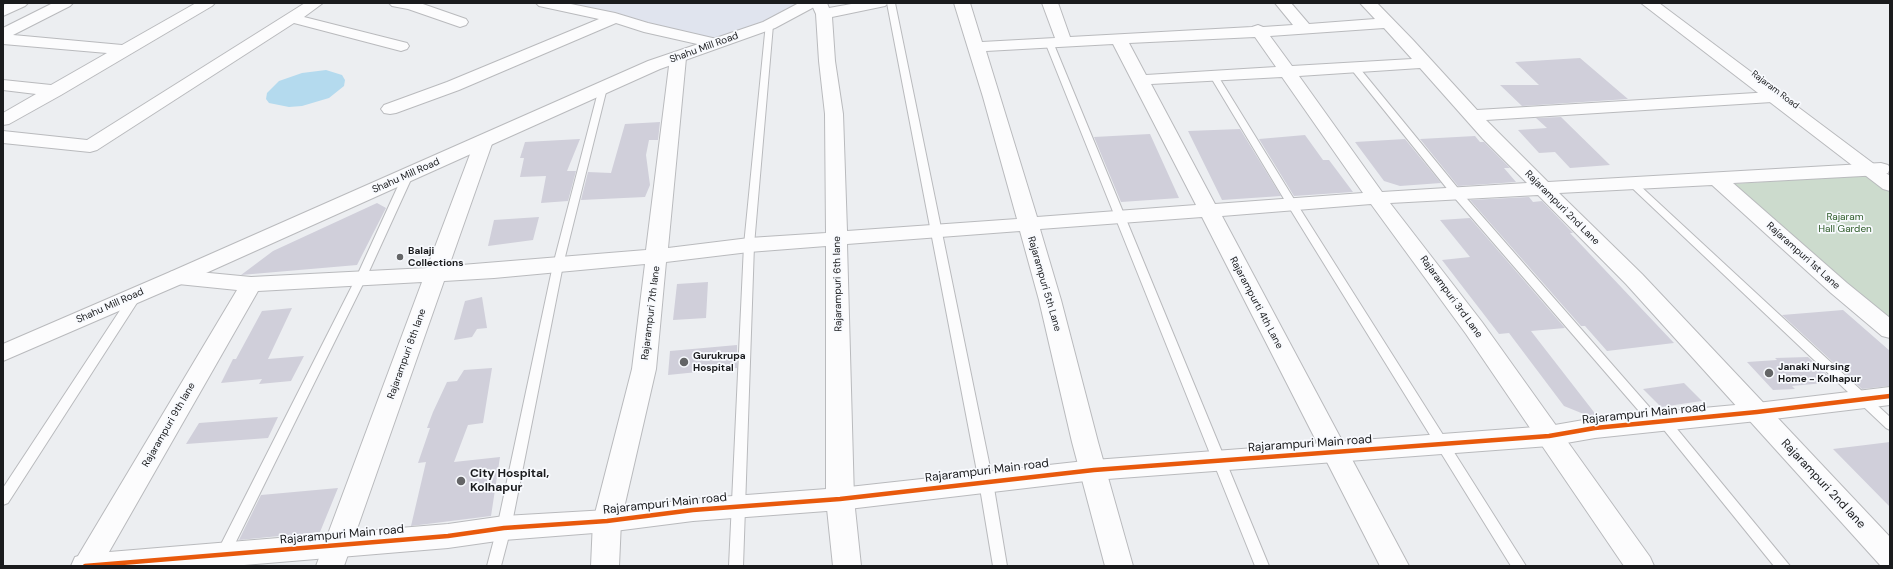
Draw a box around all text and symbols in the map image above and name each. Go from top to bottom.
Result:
street label: Shahu Mill Road [668,30,740,66]
street label: Rajaram Road [1749,69,1801,111]
street label: Shahu Mill Road [371,156,441,196]
street label: Rajarampuri 2nd Lane [1522,168,1602,248]
park label: Rajaram Hall Garden [1818,211,1872,234]
street label: Rajarampuri 1st Lane [1764,220,1842,292]
street label: Rajarampuri 5th Lane [1025,235,1063,333]
street label: Rajarampuri 6th lane [831,236,845,332]
place label: Balaji Collections [408,245,464,268]
marker: Balaji Collections [395,252,405,262]
street label: Rajarampuri 3rd Lane [1417,254,1485,340]
street label: Rajarampurti 4th Lane [1227,255,1285,351]
street label: Rajarampuri 7th lane [639,265,663,361]
street label: Shahu Mill Road [75,286,145,326]
street label: Rajarampuri 8th lane [385,307,429,401]
place label: Gurukrupa Hospital [693,350,746,374]
marker: Gurukrupa Hospital [678,356,690,368]
place label: Janaki Nursing Home - Kolhapur [1778,361,1861,384]
marker: Janaki Nursing Home - Kolhapur [1763,367,1775,379]
street label: Rajarampuri 9th lane [140,381,198,469]
street label: Rajarampuri Main road [1581,400,1707,428]
street label: Rajarampuri Main road [1247,432,1373,456]
street label: Rajarampuri 2nd lane [1778,436,1868,532]
street label: Rajarampuri Main road [924,456,1050,486]
place label: City Hospital, Kolhapur [470,467,549,495]
marker: City Hospital, Kolhapur [455,475,467,487]
street label: Rajarampuri Main road [602,490,728,518]
street label: Rajarampuri Main road [279,522,405,548]

